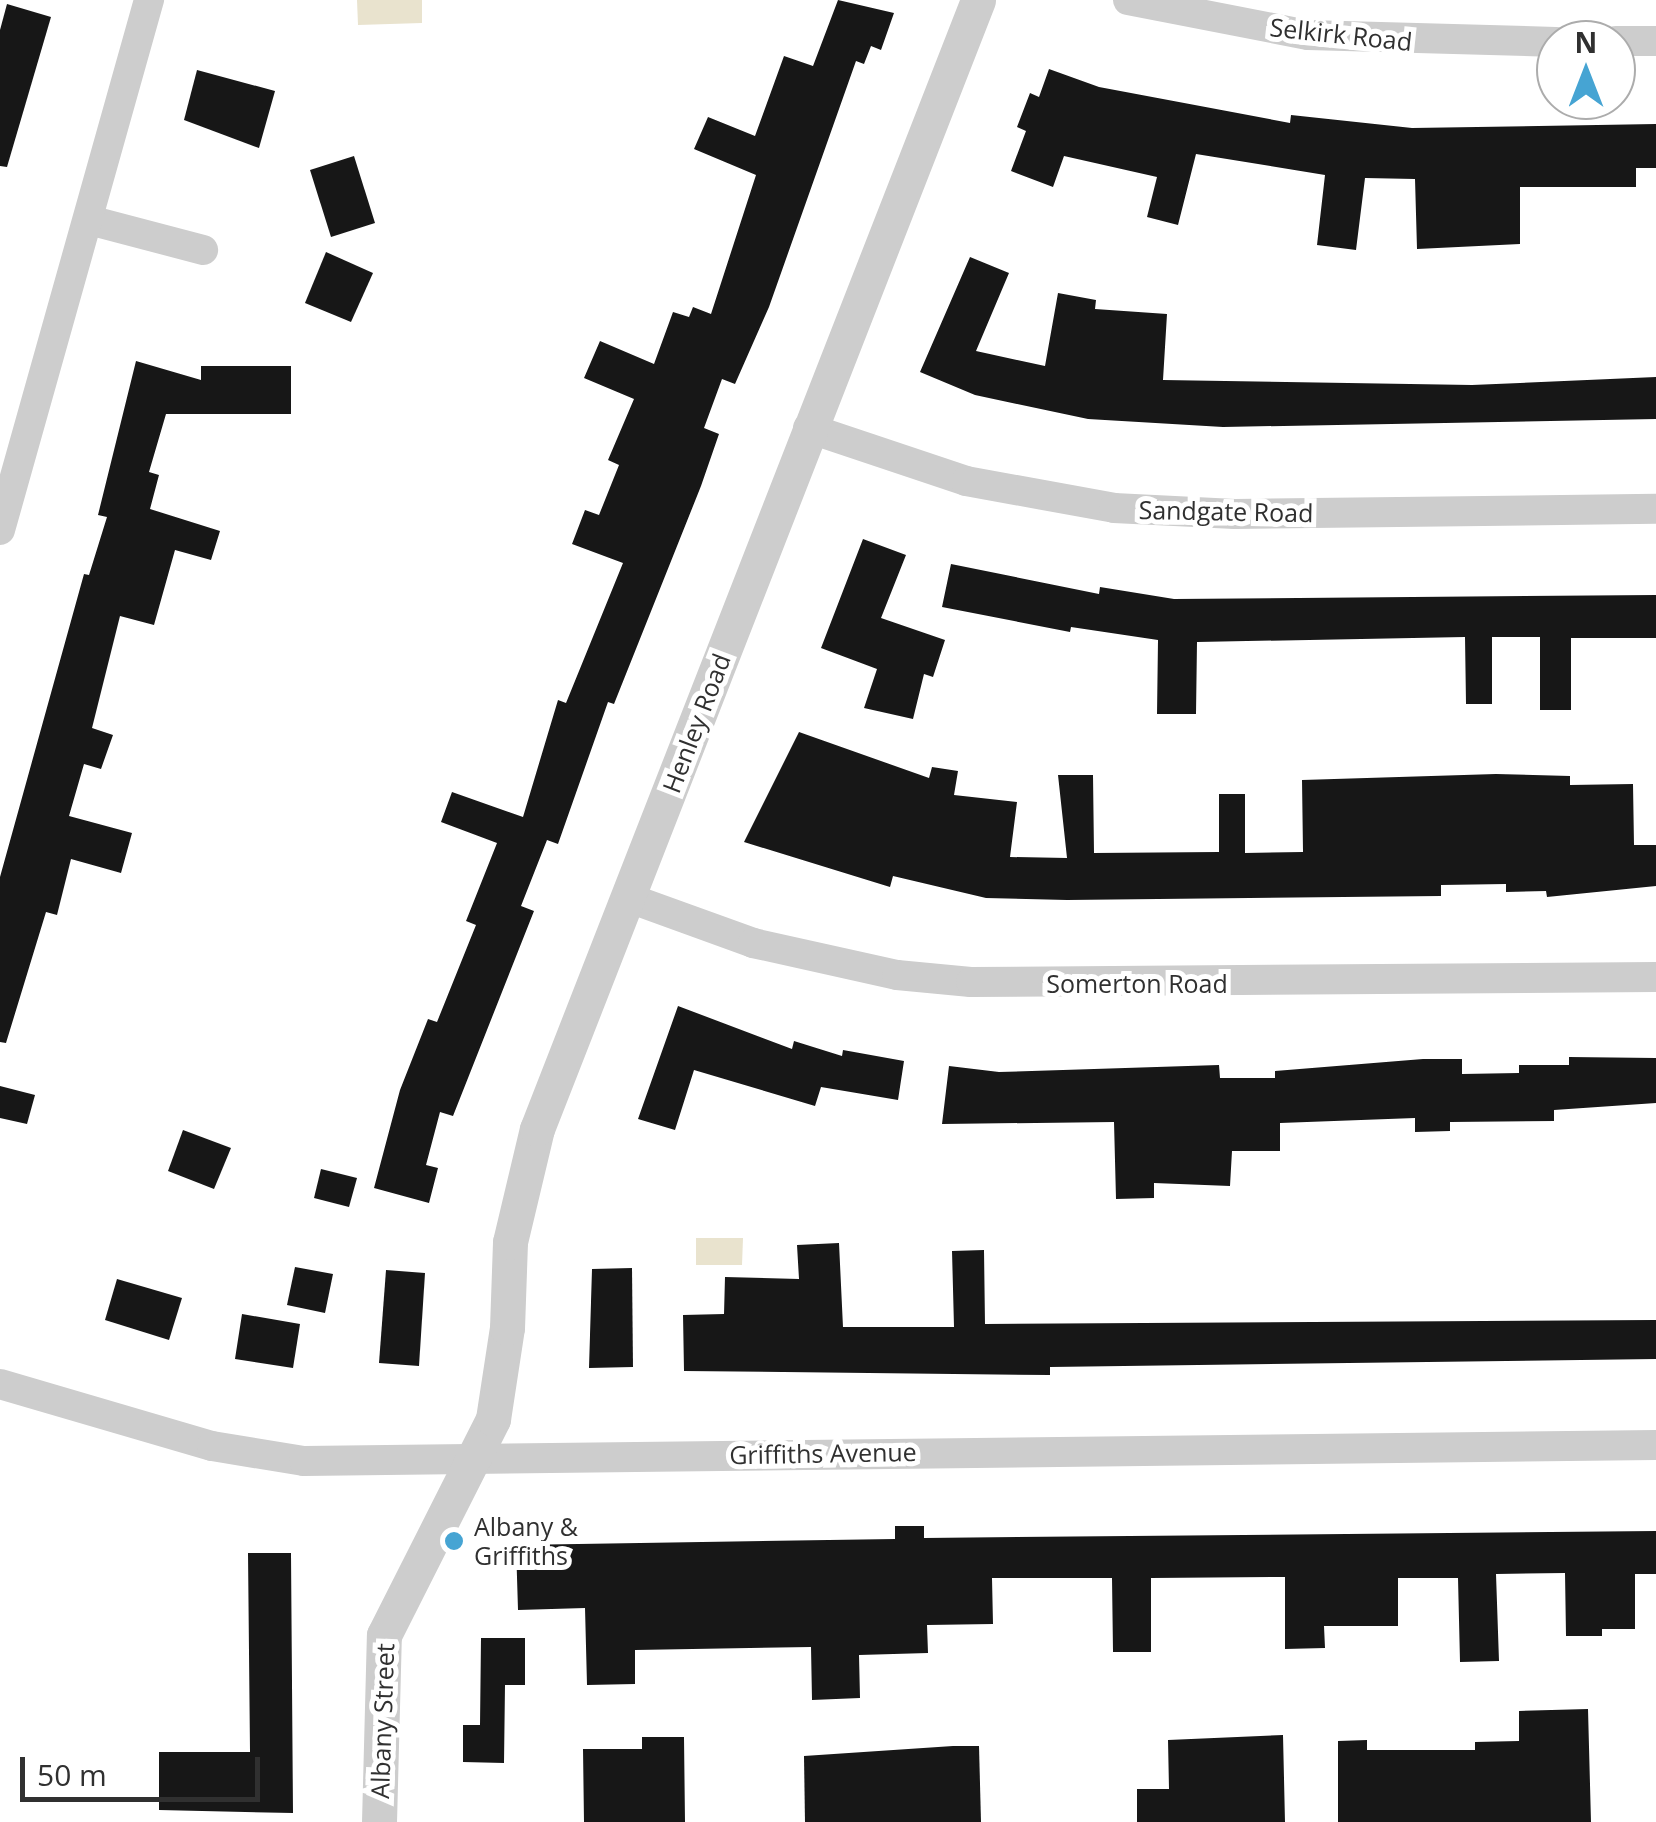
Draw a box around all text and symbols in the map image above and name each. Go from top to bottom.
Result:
street label: Selkirk Road [1268,12,1414,56]
north arrow [1536,20,1636,120]
text: N [1575,23,1597,61]
street label: Sandgate Road [1138,494,1314,528]
street label: Henley Road [656,649,736,797]
street label: Somerton Road [1046,968,1228,998]
street label: Griffiths Avenue [729,1436,917,1470]
place label: Albany & Griffiths [474,1512,578,1571]
marker: Albany & Griffiths [443,1530,465,1552]
street label: Albany Street [364,1643,400,1799]
scale bar [25,1737,265,1799]
text: 50 m [37,1754,107,1795]

